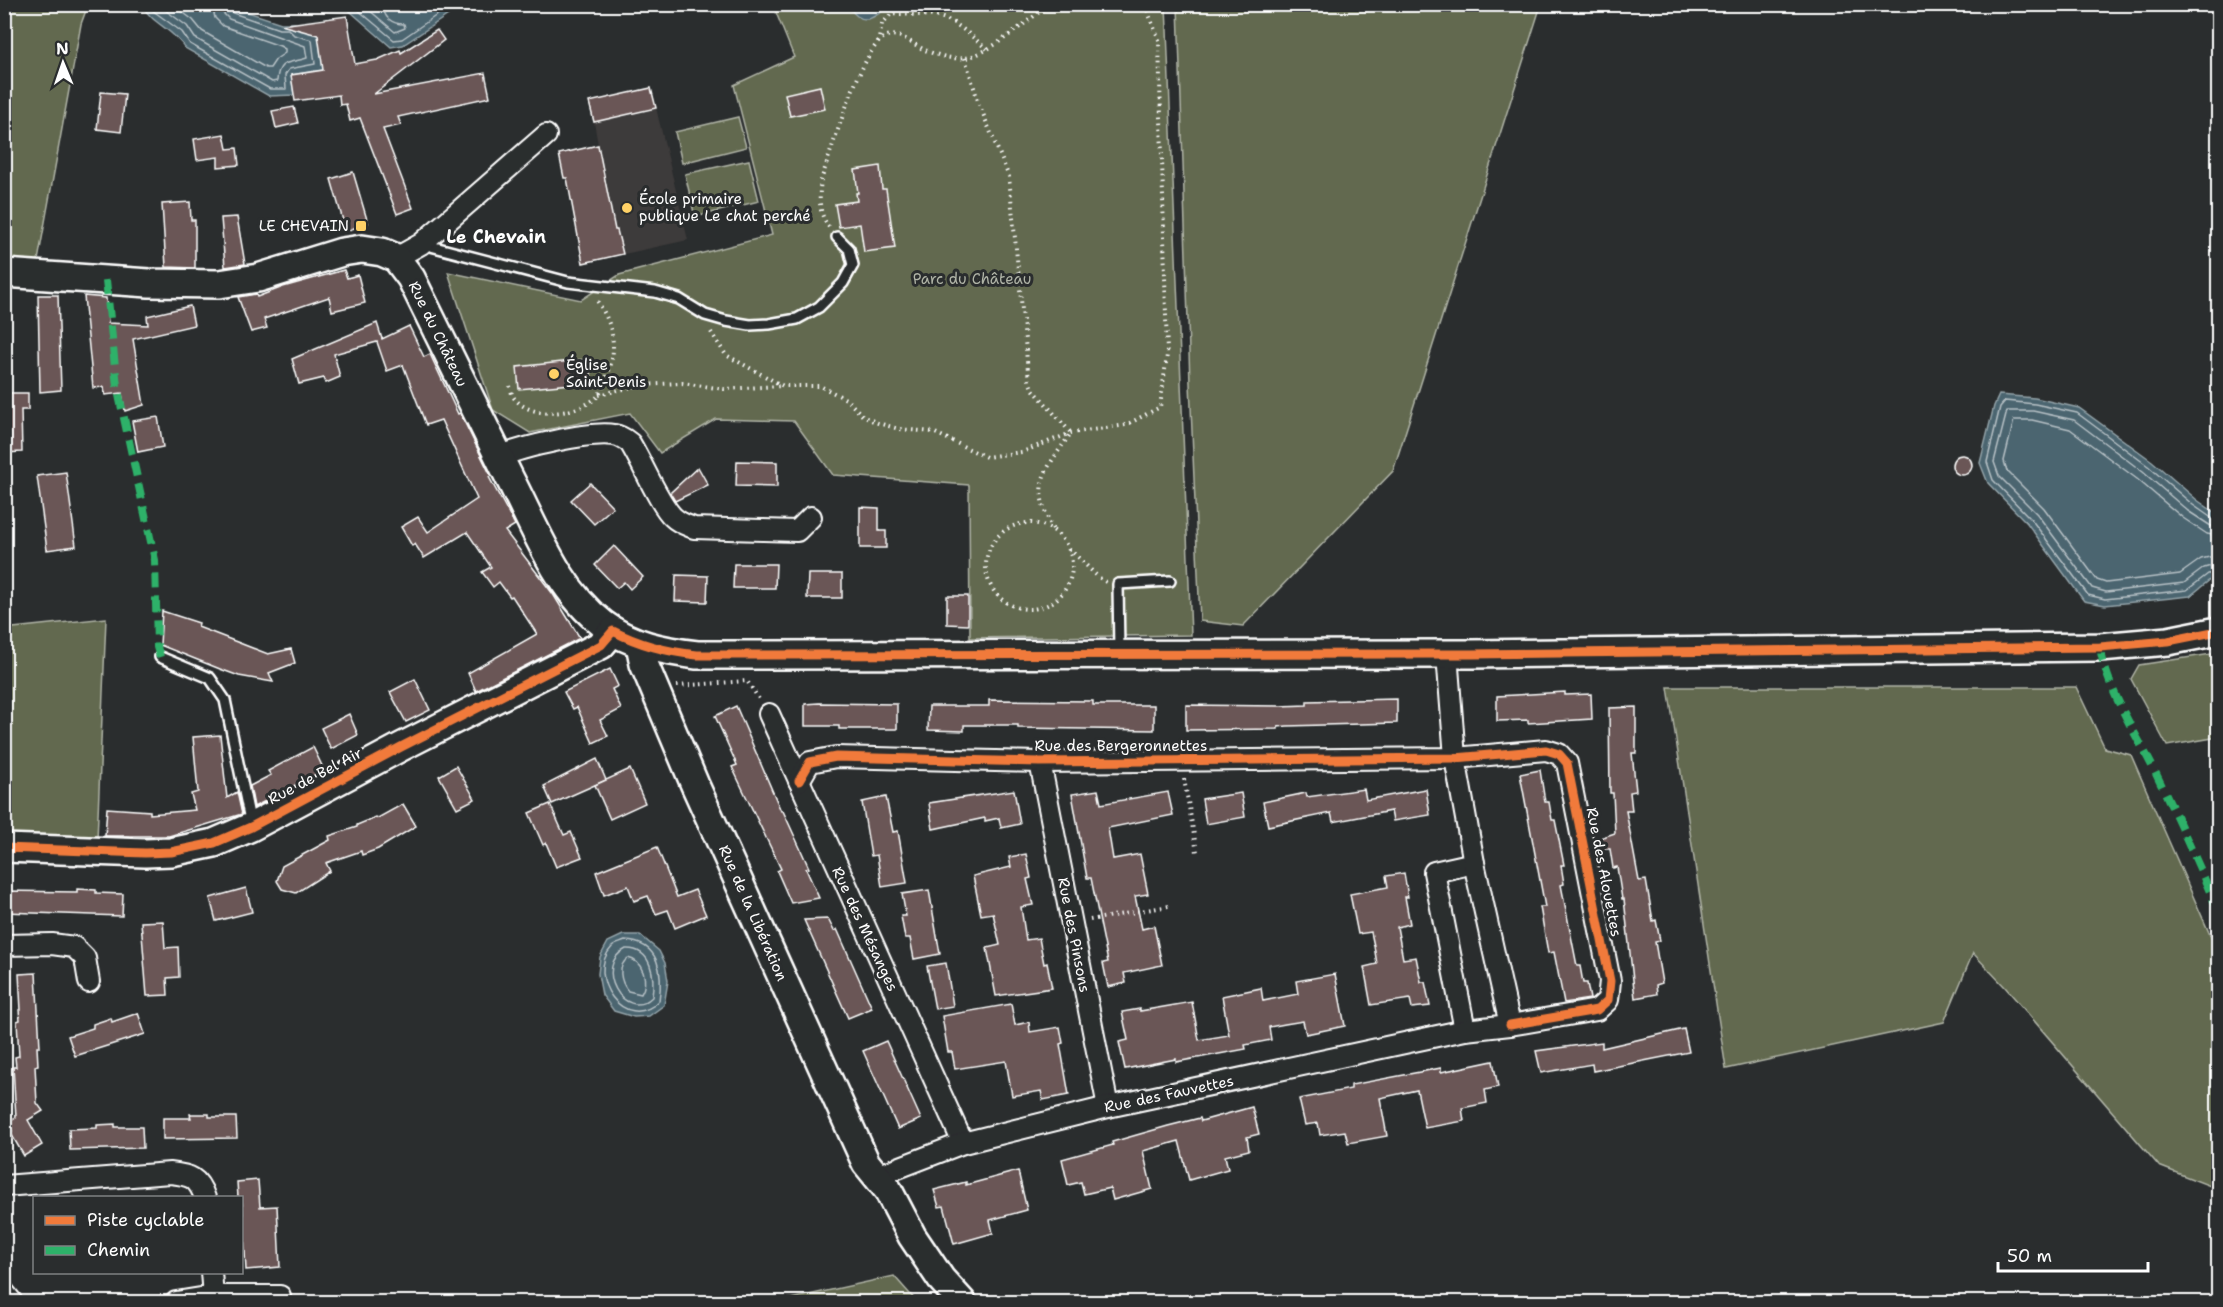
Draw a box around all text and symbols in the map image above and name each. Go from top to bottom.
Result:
north arrow [33,33,93,93]
text: N [56,38,69,59]
place label: École primaire publique Le chat perché [639,188,811,226]
marker: École primaire publique Le chat perché [620,201,634,215]
place label: LE CHEVAIN [259,216,349,236]
marker: LE CHEVAIN [354,219,368,233]
district label: Le Chevain [446,225,546,249]
park label: Parc du Château [913,269,1031,289]
street label: Rue du Château [404,278,472,390]
place label: Église Saint-Denis [566,354,646,392]
marker: Église Saint-Denis [547,367,561,381]
street label: Rue des Bergeronnettes [1034,736,1208,756]
street label: Rue de Bel Air [264,743,366,809]
street label: Rue des Alouettes [1582,806,1626,938]
street label: Rue de la Libération [714,842,792,984]
street label: Rue des Mésanges [827,863,903,995]
street label: Rue des Pinsons [1053,876,1095,994]
street label: Rue des Fauvettes [1102,1070,1236,1118]
legend [33,1196,243,1274]
text: Piste cyclable [87,1208,204,1232]
scale bar [1998,1235,2148,1273]
text: Chemin [87,1238,150,1262]
text: 50 m [2007,1244,2052,1268]

